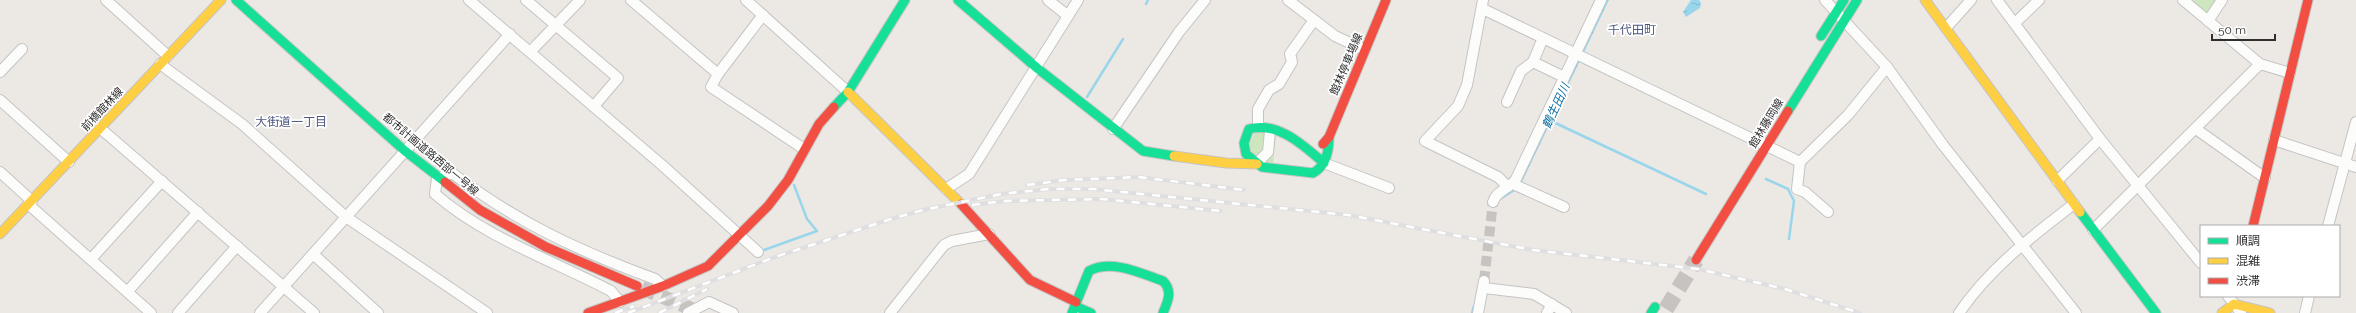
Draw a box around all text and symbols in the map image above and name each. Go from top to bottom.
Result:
scale bar [2212,16,2275,42]
district label: 千代田町 [1608,23,1656,37]
text: 50 m [2218,23,2246,37]
street label: 館林停車場線 [1328,31,1365,97]
water label: 鶴生田川 [1540,79,1573,131]
street label: 前橋館林線 [79,85,126,134]
street label: 館林藤岡線 [1747,96,1786,150]
street label: 都市計画道路西部一号線 [380,111,481,198]
district label: 大街道一丁目 [255,115,327,129]
legend [2200,225,2340,297]
text: 順調 [2236,234,2260,248]
text: 混雑 [2236,254,2260,268]
text: 渋滞 [2236,274,2260,288]

